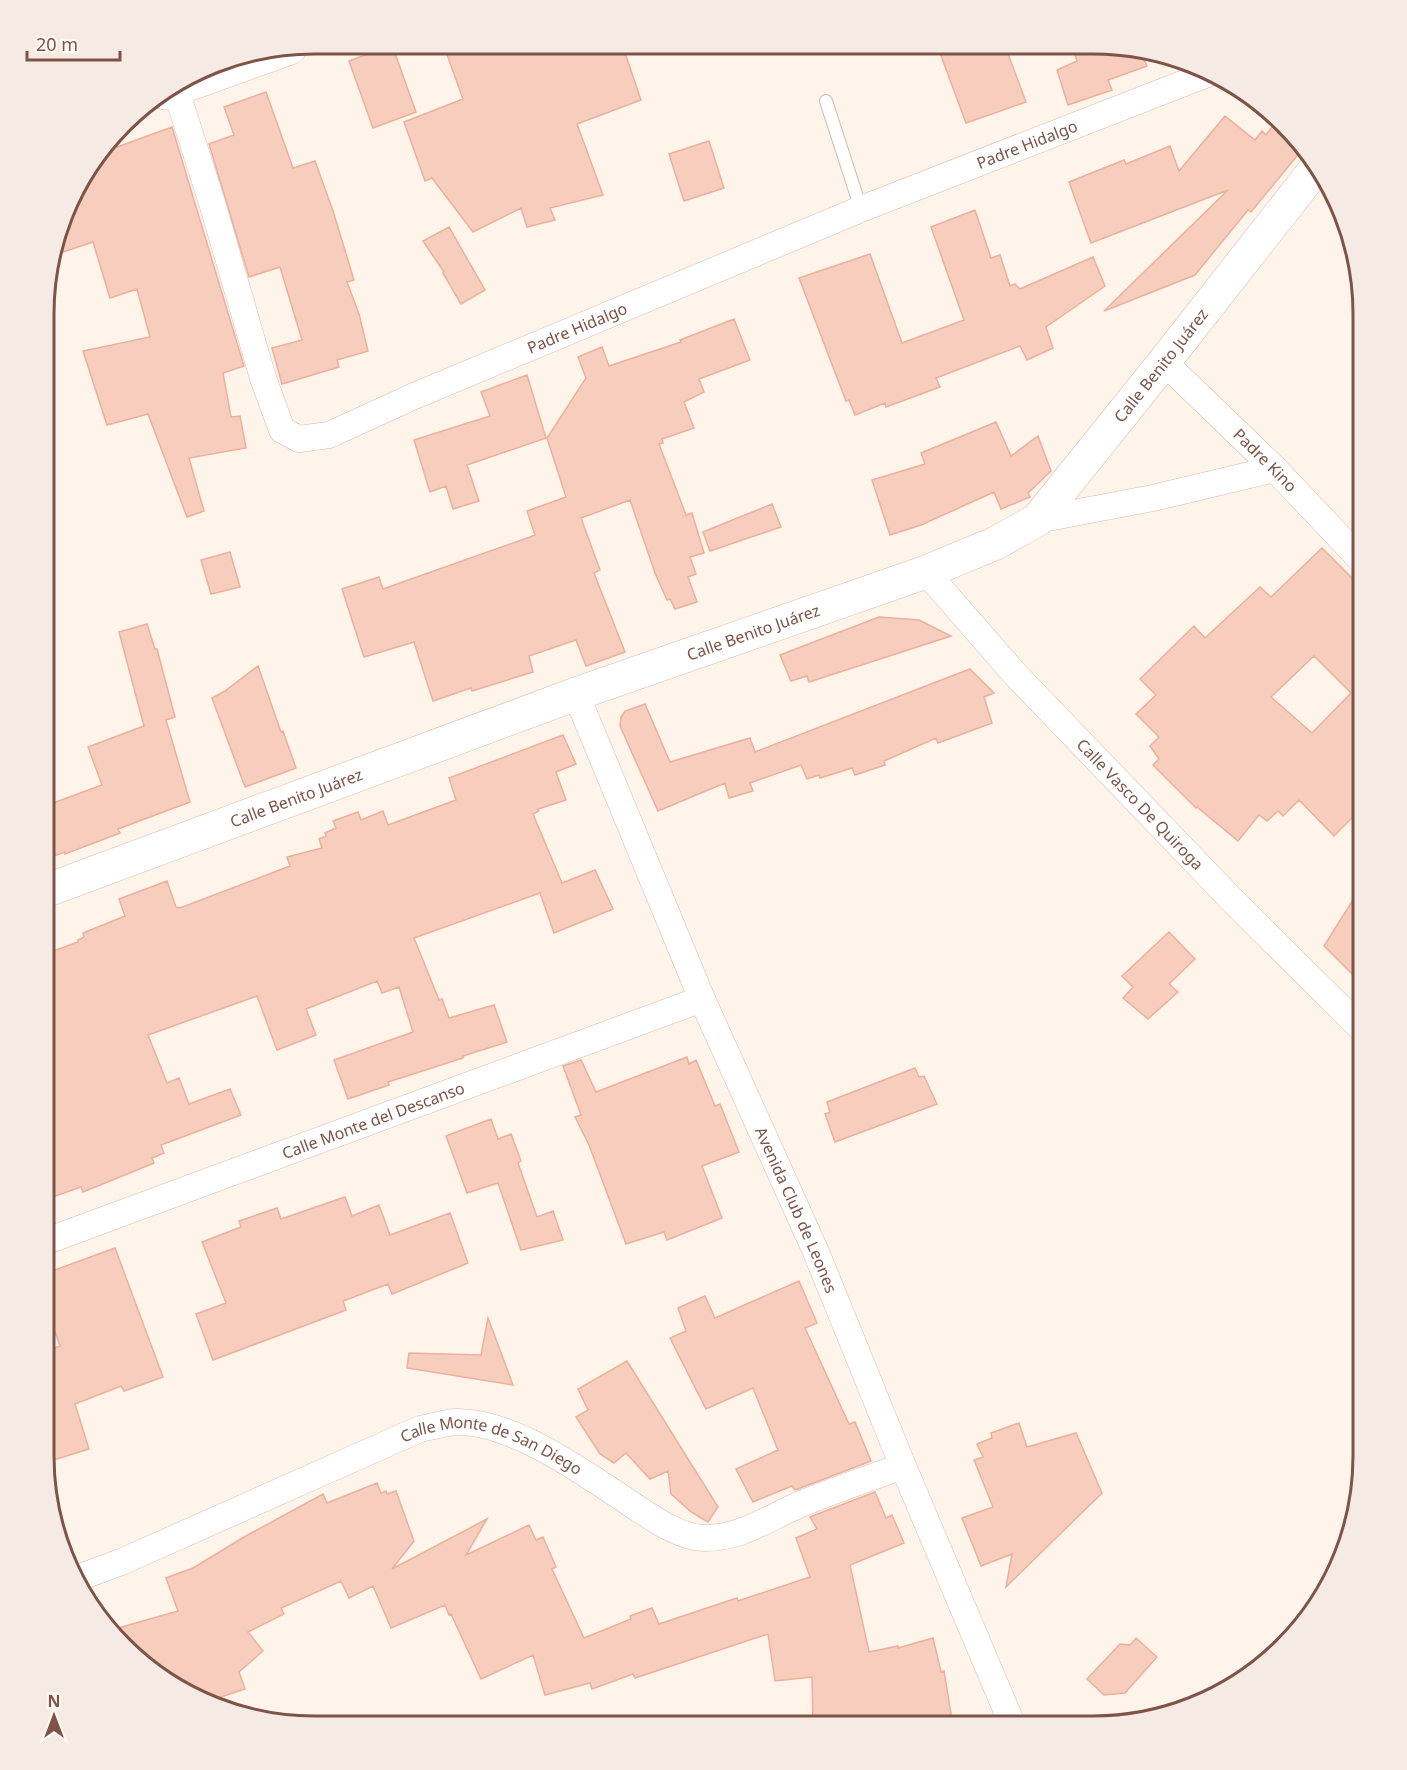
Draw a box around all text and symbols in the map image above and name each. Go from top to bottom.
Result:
scale bar [27,24,120,62]
text: 20 m [36,32,78,56]
street label: Padre Hidalgo [973,115,1081,174]
street label: Padre Hidalgo [524,297,630,359]
street label: Calle Benito Juárez [1109,304,1213,427]
street label: Padre Kino [1228,424,1302,497]
street label: Calle Benito Juárez [684,599,823,666]
street label: Calle Vasco De Quiroga [1072,734,1208,875]
street label: Calle Benito Juárez [227,763,366,832]
street label: Calle Monte del Descanso [279,1077,468,1164]
street label: Avenida Club de Leones [750,1123,842,1296]
street label: Calle Monte de San Diego [397,1411,586,1480]
north arrow [24,1686,84,1746]
text: N [47,1690,61,1712]

